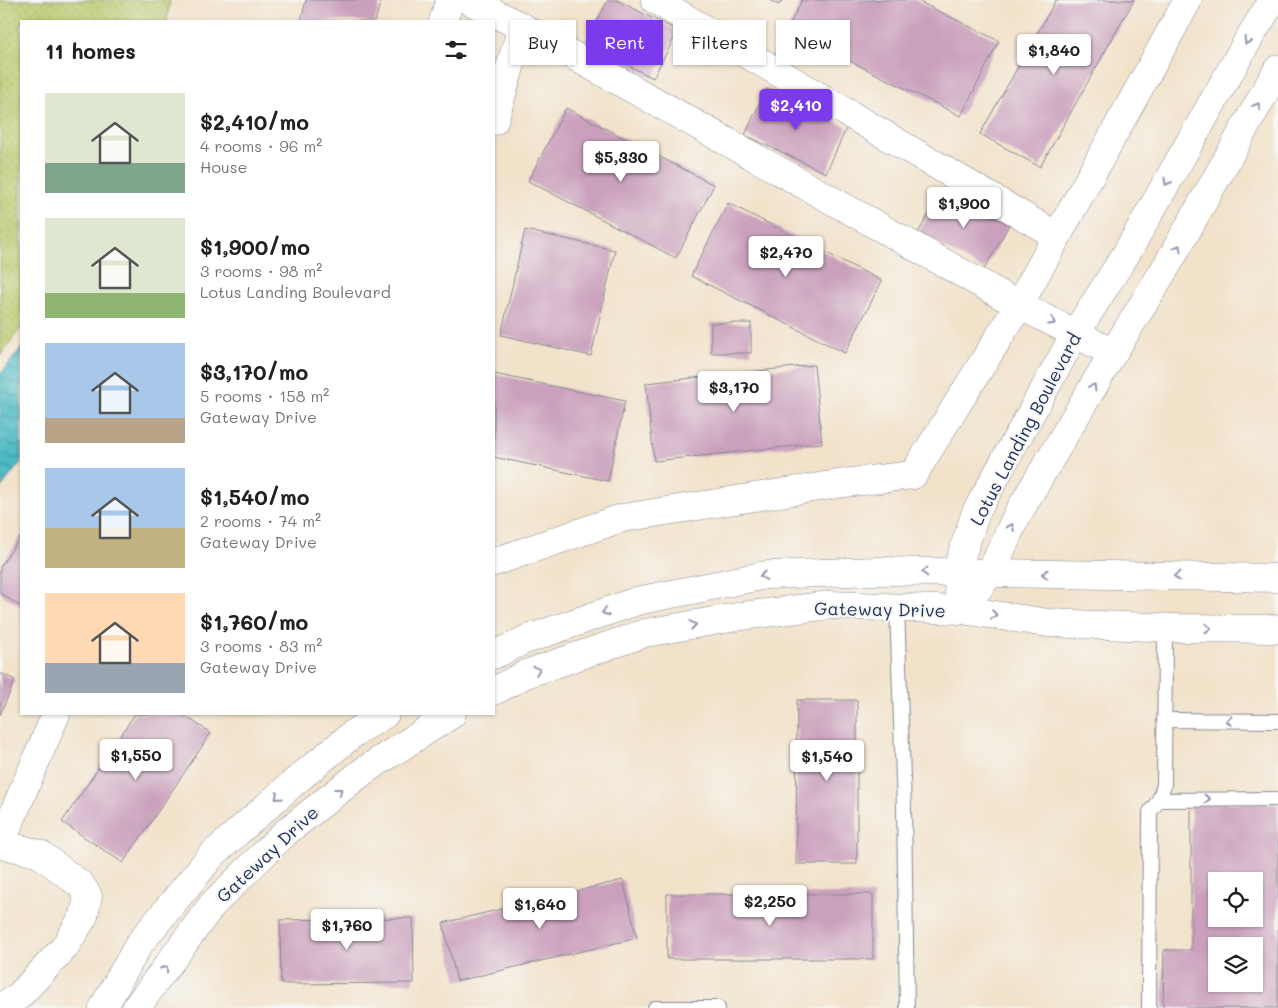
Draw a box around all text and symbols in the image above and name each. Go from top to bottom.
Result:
chip: Buy [510,20,576,65]
chip: Rent [586,20,663,65]
chip: Filters [673,20,766,65]
chip: New [776,20,850,65]
pin: $1,840 [1013,34,1095,76]
icon: filters [442,36,470,64]
one-way arrow [1244,36,1254,45]
text: 11 homes [45,37,136,64]
text: $1,840 [1028,39,1080,60]
pin: $2,410 [755,88,837,131]
text: $2,410 [770,94,822,115]
one-way arrow [1251,103,1261,112]
text: $2,410/mo [200,108,309,135]
icon: home [85,113,145,173]
text: 4 rooms · 96 m² [200,135,322,156]
pin: $5,330 [580,140,662,183]
text: $5,330 [594,146,648,167]
text: House [200,156,247,177]
one-way arrow [1163,177,1173,186]
pin: $1,900 [923,186,1005,229]
text: $1,900 [938,192,990,213]
text: $1,900/mo [200,233,310,260]
pin: $2,470 [745,236,827,278]
icon: home [85,238,145,298]
text: $2,470 [759,241,813,262]
one-way arrow [1171,244,1181,253]
text: 3 rooms · 98 m² [200,260,322,281]
text: Lotus Landing Boulevard [200,281,391,302]
one-way arrow [1047,316,1056,326]
street label: Lotus Landing Boulevard [964,329,1086,529]
text: $3,170/mo [200,358,308,385]
icon: home [85,363,145,423]
pin: $3,170 [693,370,775,413]
text: $3,170 [709,376,759,397]
one-way arrow [1086,383,1096,392]
text: 5 rooms · 158 m² [200,385,329,406]
text: Gateway Drive [200,406,317,427]
text: $1,540/mo [200,483,310,510]
icon: home [85,488,145,548]
text: 2 rooms · 74 m² [200,510,321,531]
one-way arrow [1005,523,1016,532]
text: Gateway Drive [200,531,317,552]
one-way arrow [921,566,929,577]
one-way arrow [1041,568,1049,579]
one-way arrow [759,571,767,581]
one-way arrow [1173,571,1181,582]
street label: Gateway Drive [814,596,946,622]
one-way arrow [601,606,609,616]
text: $1,760/mo [200,608,308,635]
one-way arrow [989,610,998,620]
icon: home [85,613,145,673]
one-way arrow [689,620,698,630]
one-way arrow [1204,623,1212,633]
text: 3 rooms · 83 m² [200,635,322,656]
text: Gateway Drive [200,656,317,677]
one-way arrow [533,666,541,676]
one-way arrow [1225,716,1233,726]
pin: $1,550 [95,738,177,781]
pin: $1,540 [786,740,868,782]
text: $1,550 [111,744,161,765]
text: $1,540 [801,745,853,766]
one-way arrow [333,788,342,797]
one-way arrow [274,791,283,800]
one-way arrow [1204,794,1212,804]
street label: Gateway Drive [211,800,323,908]
map controls [1208,872,1263,992]
button: locate [1208,872,1263,927]
pin: $2,250 [729,884,811,927]
pin: $1,640 [499,888,581,930]
text: $2,250 [744,890,796,911]
text: $1,640 [514,893,566,914]
pin: $1,760 [306,908,388,951]
text: $1,760 [322,914,372,935]
button: layers [1208,937,1263,992]
one-way arrow [159,966,167,975]

